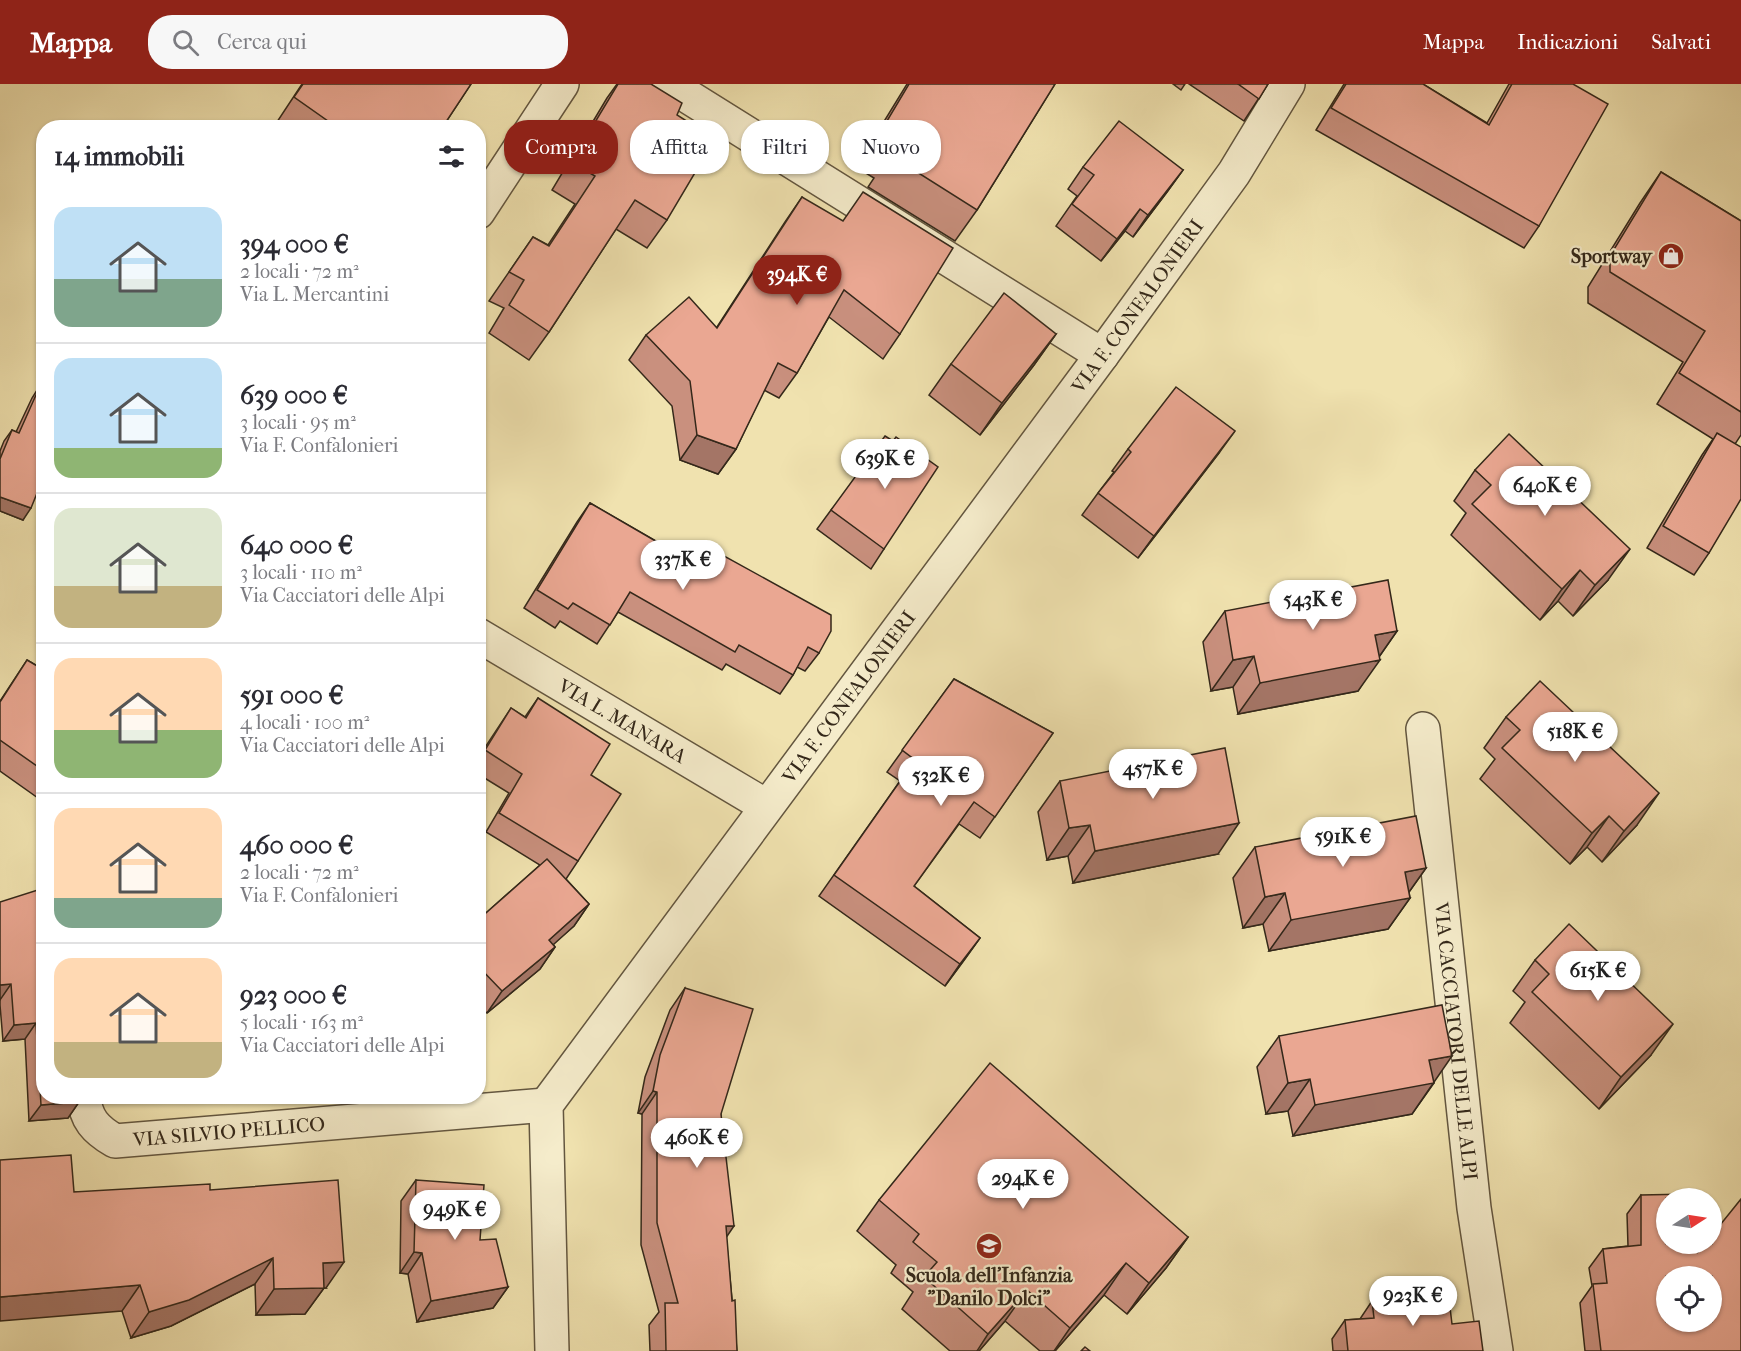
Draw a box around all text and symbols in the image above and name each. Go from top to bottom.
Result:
search box [148,15,568,69]
text: Mappa [30,26,112,59]
icon: search [169,26,202,59]
text: Cerca qui [217,29,307,55]
text: Mappa [1423,30,1484,54]
text: Indicazioni [1517,30,1618,54]
text: Salvati [1651,30,1711,54]
chip: Compra [504,120,618,174]
chip: Affitta [630,120,729,174]
chip: Filtri [741,120,829,174]
chip: Nuovo [841,120,941,174]
icon: filters [435,140,468,173]
text: 14 immobili [54,141,184,172]
street label: VIA F. CONFALONIERI [1066,215,1209,398]
text: 394 000 € [240,229,349,260]
icon: home [102,231,174,303]
shop icon: Sportway [1656,241,1686,271]
place label: Sportway [1571,245,1653,268]
pin: 394K € [748,255,846,306]
text: 2 locali · 72 m² [240,260,359,283]
text: 394K € [766,263,828,286]
text: Via L. Mercantini [240,283,389,306]
text: 639 000 € [240,380,348,411]
icon: home [102,382,174,454]
text: 3 locali · 95 m² [240,411,356,434]
text: Via F. Confalonieri [240,434,398,457]
pin: 639K € [836,439,934,490]
text: 639K € [855,447,915,470]
pin: 640K € [1496,466,1594,517]
text: 640K € [1513,474,1577,497]
text: 640 000 € [240,530,353,561]
icon: home [102,532,174,604]
pin: 337K € [634,540,732,591]
text: 337K € [655,548,711,571]
text: 3 locali · 110 m² [240,561,362,584]
pin: 543K € [1264,580,1362,631]
text: Via Cacciatori delle Alpi [240,584,445,607]
text: 543K € [1283,588,1343,611]
street label: VIA F. CONFALONIERI [777,606,920,789]
street label: VIA L. MANARA [553,674,691,769]
text: 591 000 € [240,680,344,711]
icon: home [102,682,174,754]
text: 4 locali · 100 m² [240,711,369,734]
pin: 518K € [1526,712,1624,763]
text: 518K € [1547,720,1603,743]
text: Via Cacciatori delle Alpi [240,734,445,757]
pin: 457K € [1104,749,1202,800]
pin: 532K € [892,756,990,807]
text: 457K € [1123,757,1183,780]
text: 532K € [912,764,970,787]
pin: 591K € [1294,817,1392,868]
text: 591K € [1315,825,1371,848]
text: 460 000 € [240,830,353,861]
icon: home [102,832,174,904]
text: 2 locali · 72 m² [240,861,359,884]
text: Via F. Confalonieri [240,884,398,907]
street label: VIA CACCIATORI DELLE ALPI [1429,900,1482,1182]
pin: 615K € [1549,951,1647,1002]
text: 615K € [1569,959,1627,982]
text: 923 000 € [240,980,347,1011]
icon: home [102,982,174,1054]
text: 5 locali · 163 m² [240,1011,363,1034]
text: Via Cacciatori delle Alpi [240,1034,445,1057]
street label: VIA SILVIO PELLICO [131,1112,326,1152]
pin: 460K € [648,1118,746,1169]
text: 460K € [665,1126,729,1149]
pin: 294K € [974,1159,1072,1210]
text: 294K € [991,1167,1055,1190]
north arrow [1656,1188,1722,1254]
map controls [1656,1188,1722,1332]
pin: 949K € [406,1190,504,1241]
text: 949K € [423,1198,487,1221]
school or university icon: Scuola dell'Infanzia "Danilo Dolci" [974,1231,1004,1261]
place label: Scuola dell'Infanzia "Danilo Dolci" [906,1264,1073,1310]
button: locate [1656,1266,1722,1332]
pin: 923K € [1364,1276,1462,1327]
text: 923K € [1383,1284,1443,1307]

